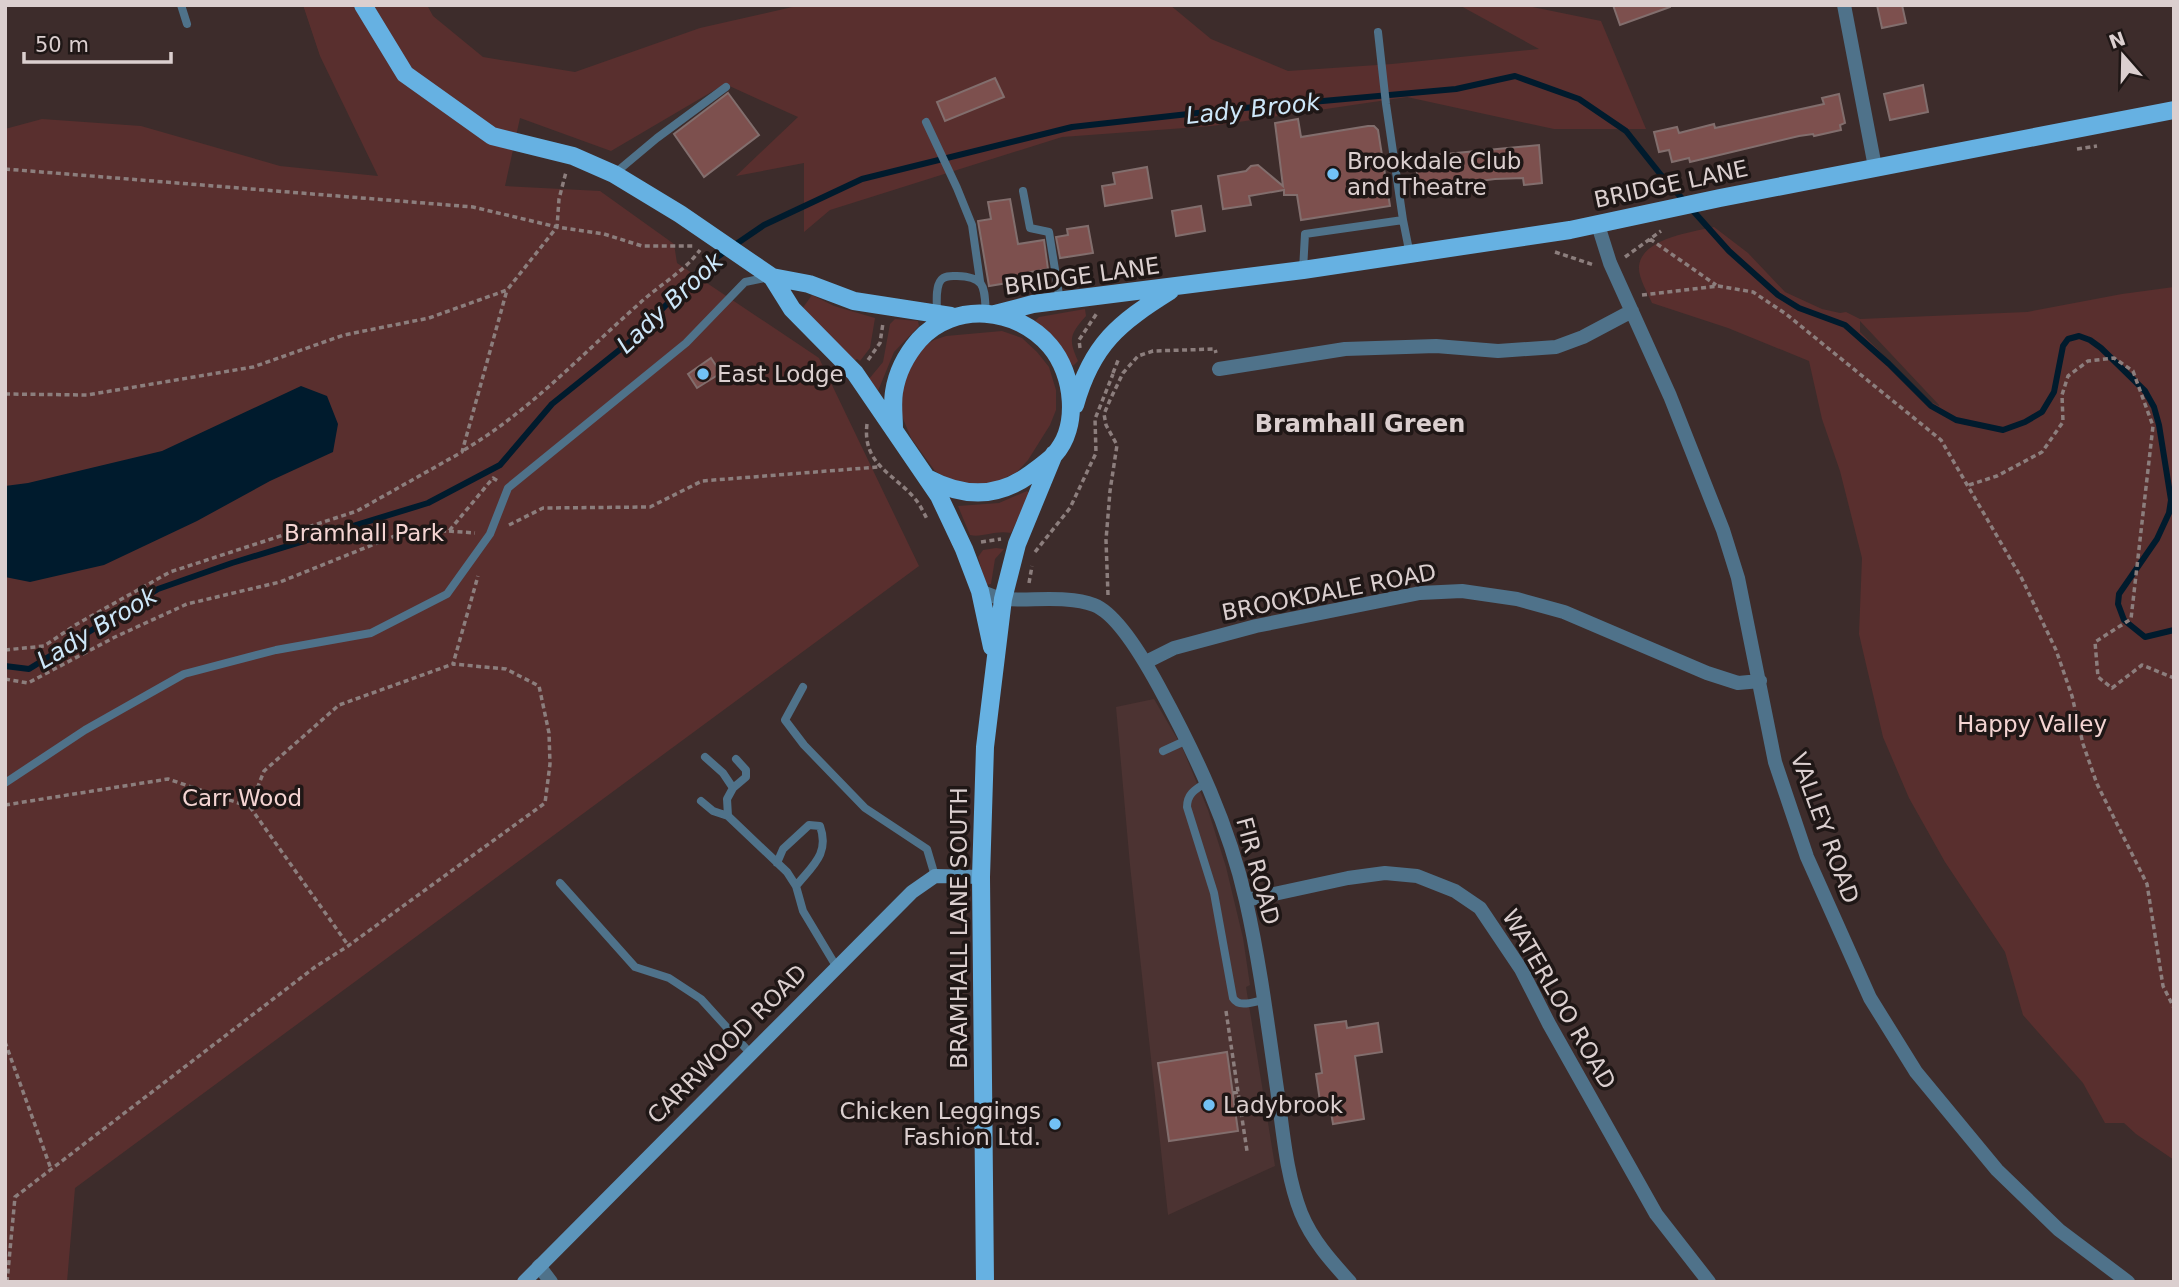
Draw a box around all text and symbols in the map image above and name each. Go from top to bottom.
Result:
scale bar [24,21,172,65]
north arrow [2088,21,2158,91]
text: N [2106,27,2128,53]
text: 50 m [35,33,89,57]
water label: Lady Brook [1185,88,1323,130]
place label: Brookdale Club and Theatre [1347,148,1521,200]
street label: BRIDGE LANE [1592,155,1750,213]
marker: Brookdale Club and Theatre [1325,166,1341,182]
water label: Lady Brook [611,246,730,359]
street label: BRIDGE LANE [1003,252,1161,300]
place label: East Lodge [717,361,844,387]
marker: East Lodge [695,366,711,382]
district label: Bramhall Green [1255,410,1465,438]
park label: Bramhall Park [284,520,445,546]
street label: BROOKDALE ROAD [1220,558,1438,626]
water label: Lady Brook [32,581,163,675]
park label: Happy Valley [1957,711,2107,737]
street label: VALLEY ROAD [1786,749,1864,907]
park label: Carr Wood [182,785,302,811]
street label: BRAMHALL LANE SOUTH [946,787,972,1069]
street label: FIR ROAD [1231,814,1285,928]
street label: WATERLOO ROAD [1497,905,1621,1093]
street label: CARRWOOD ROAD [642,959,812,1129]
place label: Ladybrook [1223,1092,1344,1118]
marker: Ladybrook [1201,1097,1217,1113]
place label: Chicken Leggings Fashion Ltd. [839,1098,1041,1150]
marker: Chicken Leggings Fashion Ltd. [1047,1116,1063,1132]

